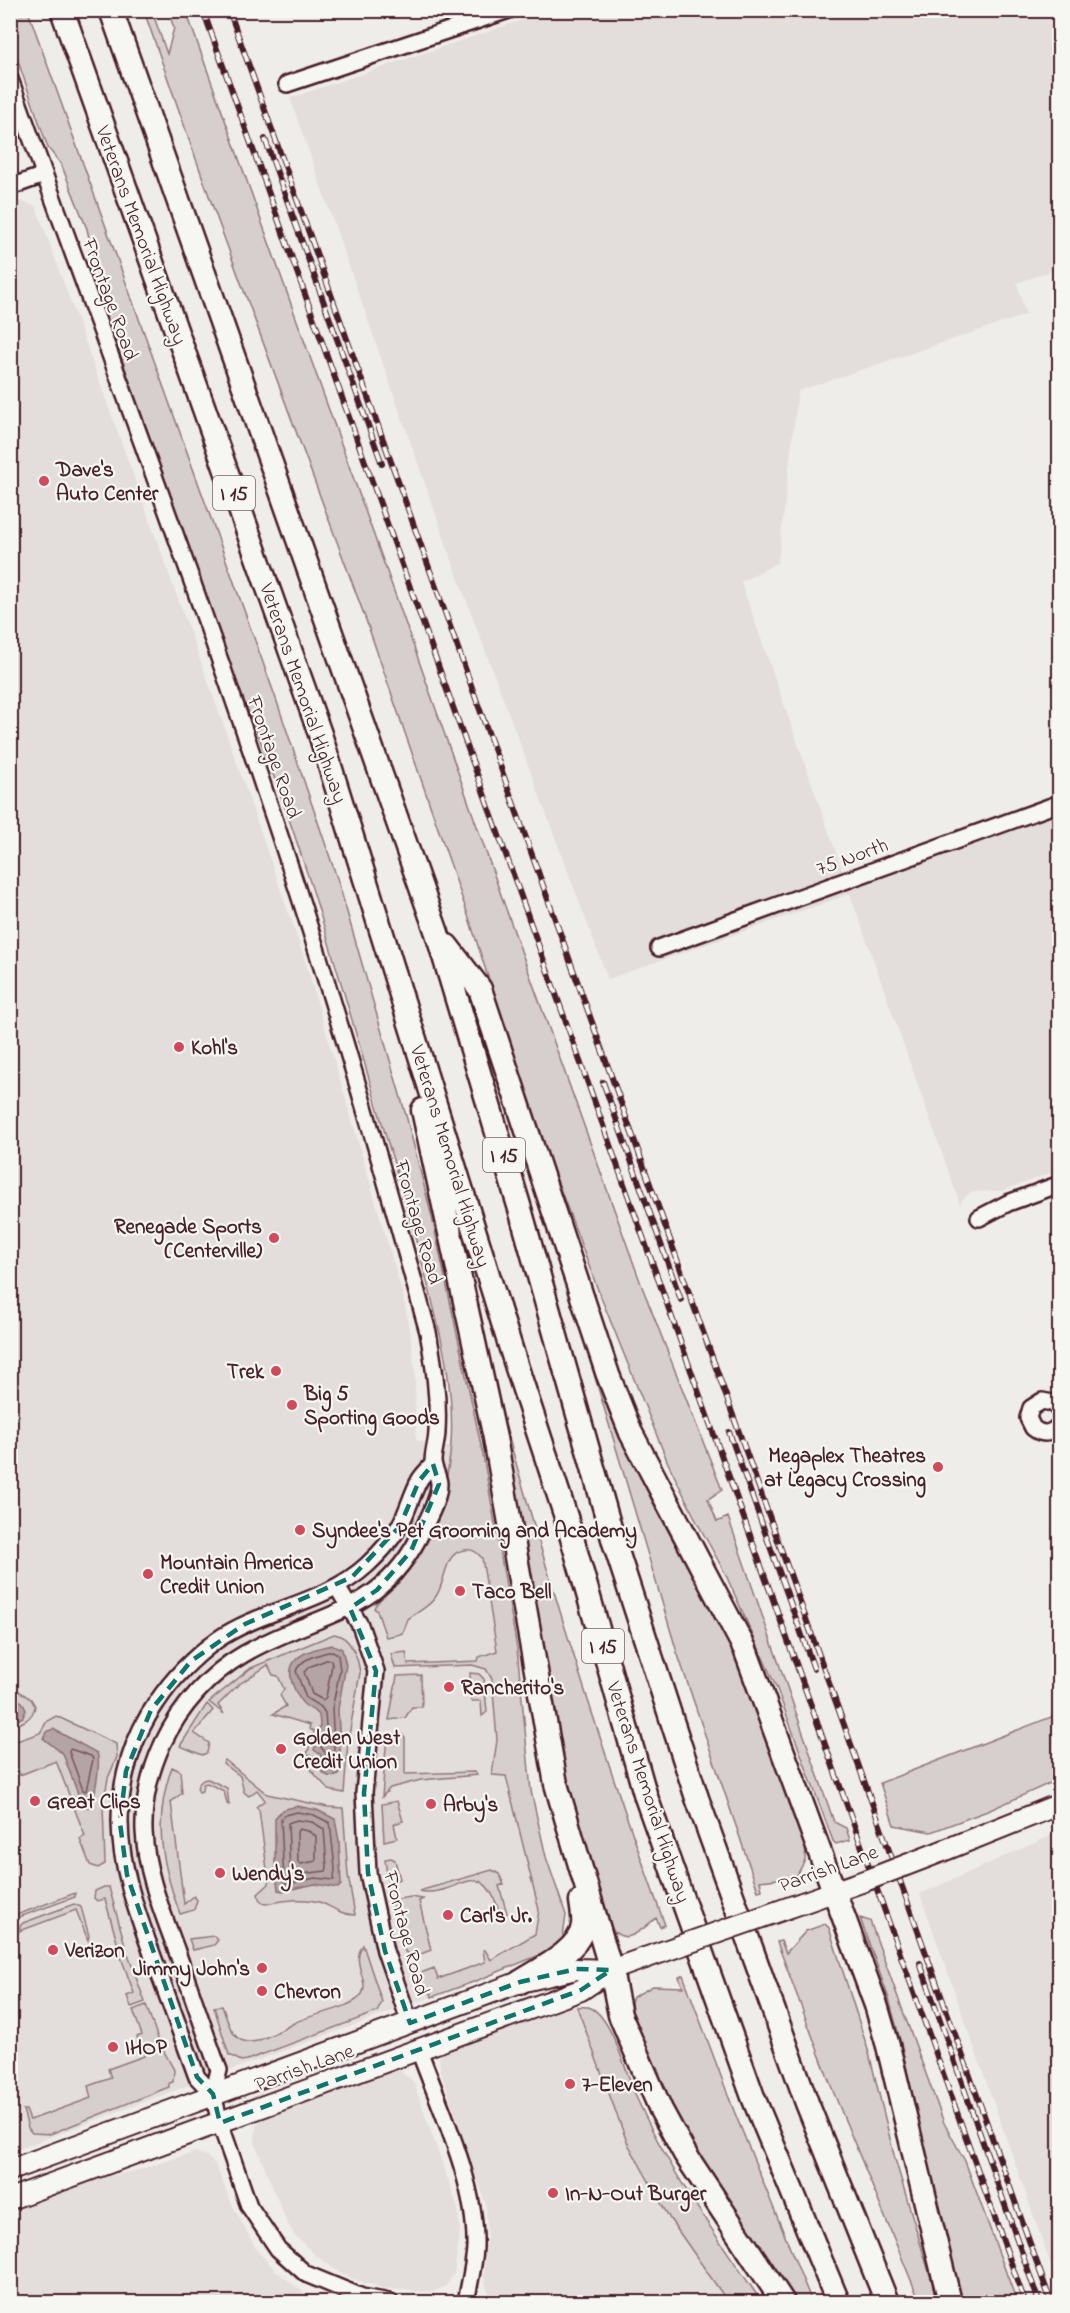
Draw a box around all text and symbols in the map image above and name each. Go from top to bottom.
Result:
street label: Veterans Memorial Highway [84,121,194,350]
street label: Frontage Road [71,234,145,366]
place label: Dave's Auto Center [55,456,159,510]
marker: Dave's Auto Center [37,474,51,488]
road number: I 15 [213,476,255,510]
street label: Veterans Memorial Highway [248,579,354,808]
street label: Frontage Road [236,691,308,824]
street label: 75 North [813,831,893,885]
place label: Kohl's [191,1034,238,1064]
marker: Kohl's [172,1040,186,1054]
street label: Veterans Memorial Highway [399,1041,497,1272]
road number: I 15 [483,1138,525,1172]
street label: Frontage Road [383,1156,449,1289]
place label: Renegade Sports (Centerville) [114,1213,263,1267]
marker: Renegade Sports (Centerville) [267,1231,281,1245]
place label: Trek [227,1358,265,1388]
marker: Trek [269,1364,283,1378]
place label: Big 5 Sporting Goods [303,1380,440,1436]
marker: Big 5 Sporting Goods [285,1398,299,1412]
place label: Megaplex Theatres at Legacy Crossing [764,1442,926,1498]
marker: Megaplex Theatres at Legacy Crossing [931,1460,945,1474]
place label: Syndee's Pet Grooming and Academy [312,1517,637,1549]
marker: Syndee's Pet Grooming and Academy [293,1523,307,1537]
place label: Mountain America Credit Union [160,1549,313,1603]
marker: Mountain America Credit Union [141,1567,155,1581]
place label: Taco Bell [472,1578,552,1608]
marker: Taco Bell [453,1584,467,1598]
road number: I 15 [582,1629,624,1663]
place label: Rancherito's [461,1674,564,1704]
street label: Veterans Memorial Highway [595,1677,697,1908]
marker: Rancherito's [442,1680,456,1694]
place label: Golden West Credit Union [293,1724,401,1778]
marker: Golden West Credit Union [274,1742,288,1756]
place label: Great Clips [47,1788,141,1818]
place label: Arby's [443,1791,498,1823]
marker: Great Clips [28,1794,42,1808]
marker: Arby's [424,1797,438,1811]
street label: Parrish Lane [775,1838,883,1902]
place label: Wendy's [232,1860,305,1892]
marker: Wendy's [213,1866,227,1880]
street label: Frontage Road [372,1867,436,2000]
place label: Carl's Jr. [460,1902,533,1932]
marker: Carl's Jr. [441,1908,455,1922]
place label: Verizon [64,1937,125,1967]
marker: Verizon [46,1943,60,1957]
place label: Jimmy John's [133,1955,250,1987]
marker: Jimmy John's [255,1961,269,1975]
place label: Chevron [274,1978,341,2008]
marker: Chevron [255,1984,269,1998]
place label: IHOP [125,2034,167,2064]
street label: Parrish Lane [251,2037,359,2101]
marker: IHOP [106,2040,120,2054]
place label: 7-Eleven [582,2071,653,2101]
marker: 7-Eleven [563,2077,577,2091]
place label: In-N-Out Burger [565,2180,707,2212]
marker: In-N-Out Burger [546,2186,560,2200]

